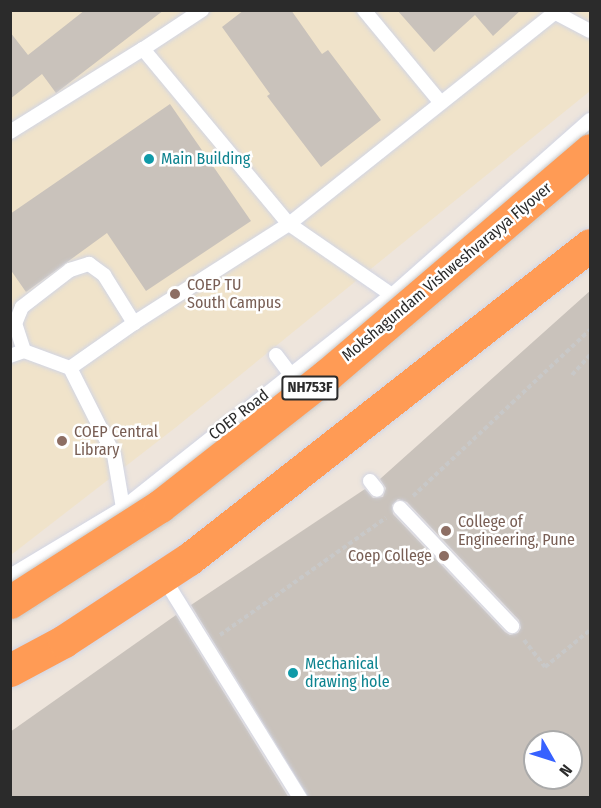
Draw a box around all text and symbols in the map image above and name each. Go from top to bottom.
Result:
place label: Main Building [161,149,250,169]
marker: Main Building [142,152,156,166]
street label: Mokshagundam Vishweshvarayya Flyover [338,179,556,365]
place label: COEP TU South Campus [187,275,281,313]
marker: COEP TU South Campus [168,287,182,301]
road number: NH753F [280,376,340,400]
street label: COEP Road [205,386,273,444]
place label: COEP Central Library [74,422,158,460]
marker: COEP Central Library [55,434,69,448]
place label: College of Engineering, Pune [458,512,575,550]
marker: College of Engineering, Pune [439,524,453,538]
place label: Coep College [348,546,432,566]
marker: Coep College [437,549,451,563]
place label: Mechanical drawing hole [305,654,390,692]
marker: Mechanical drawing hole [286,666,300,680]
north arrow [523,730,583,790]
text: N [555,761,576,780]

